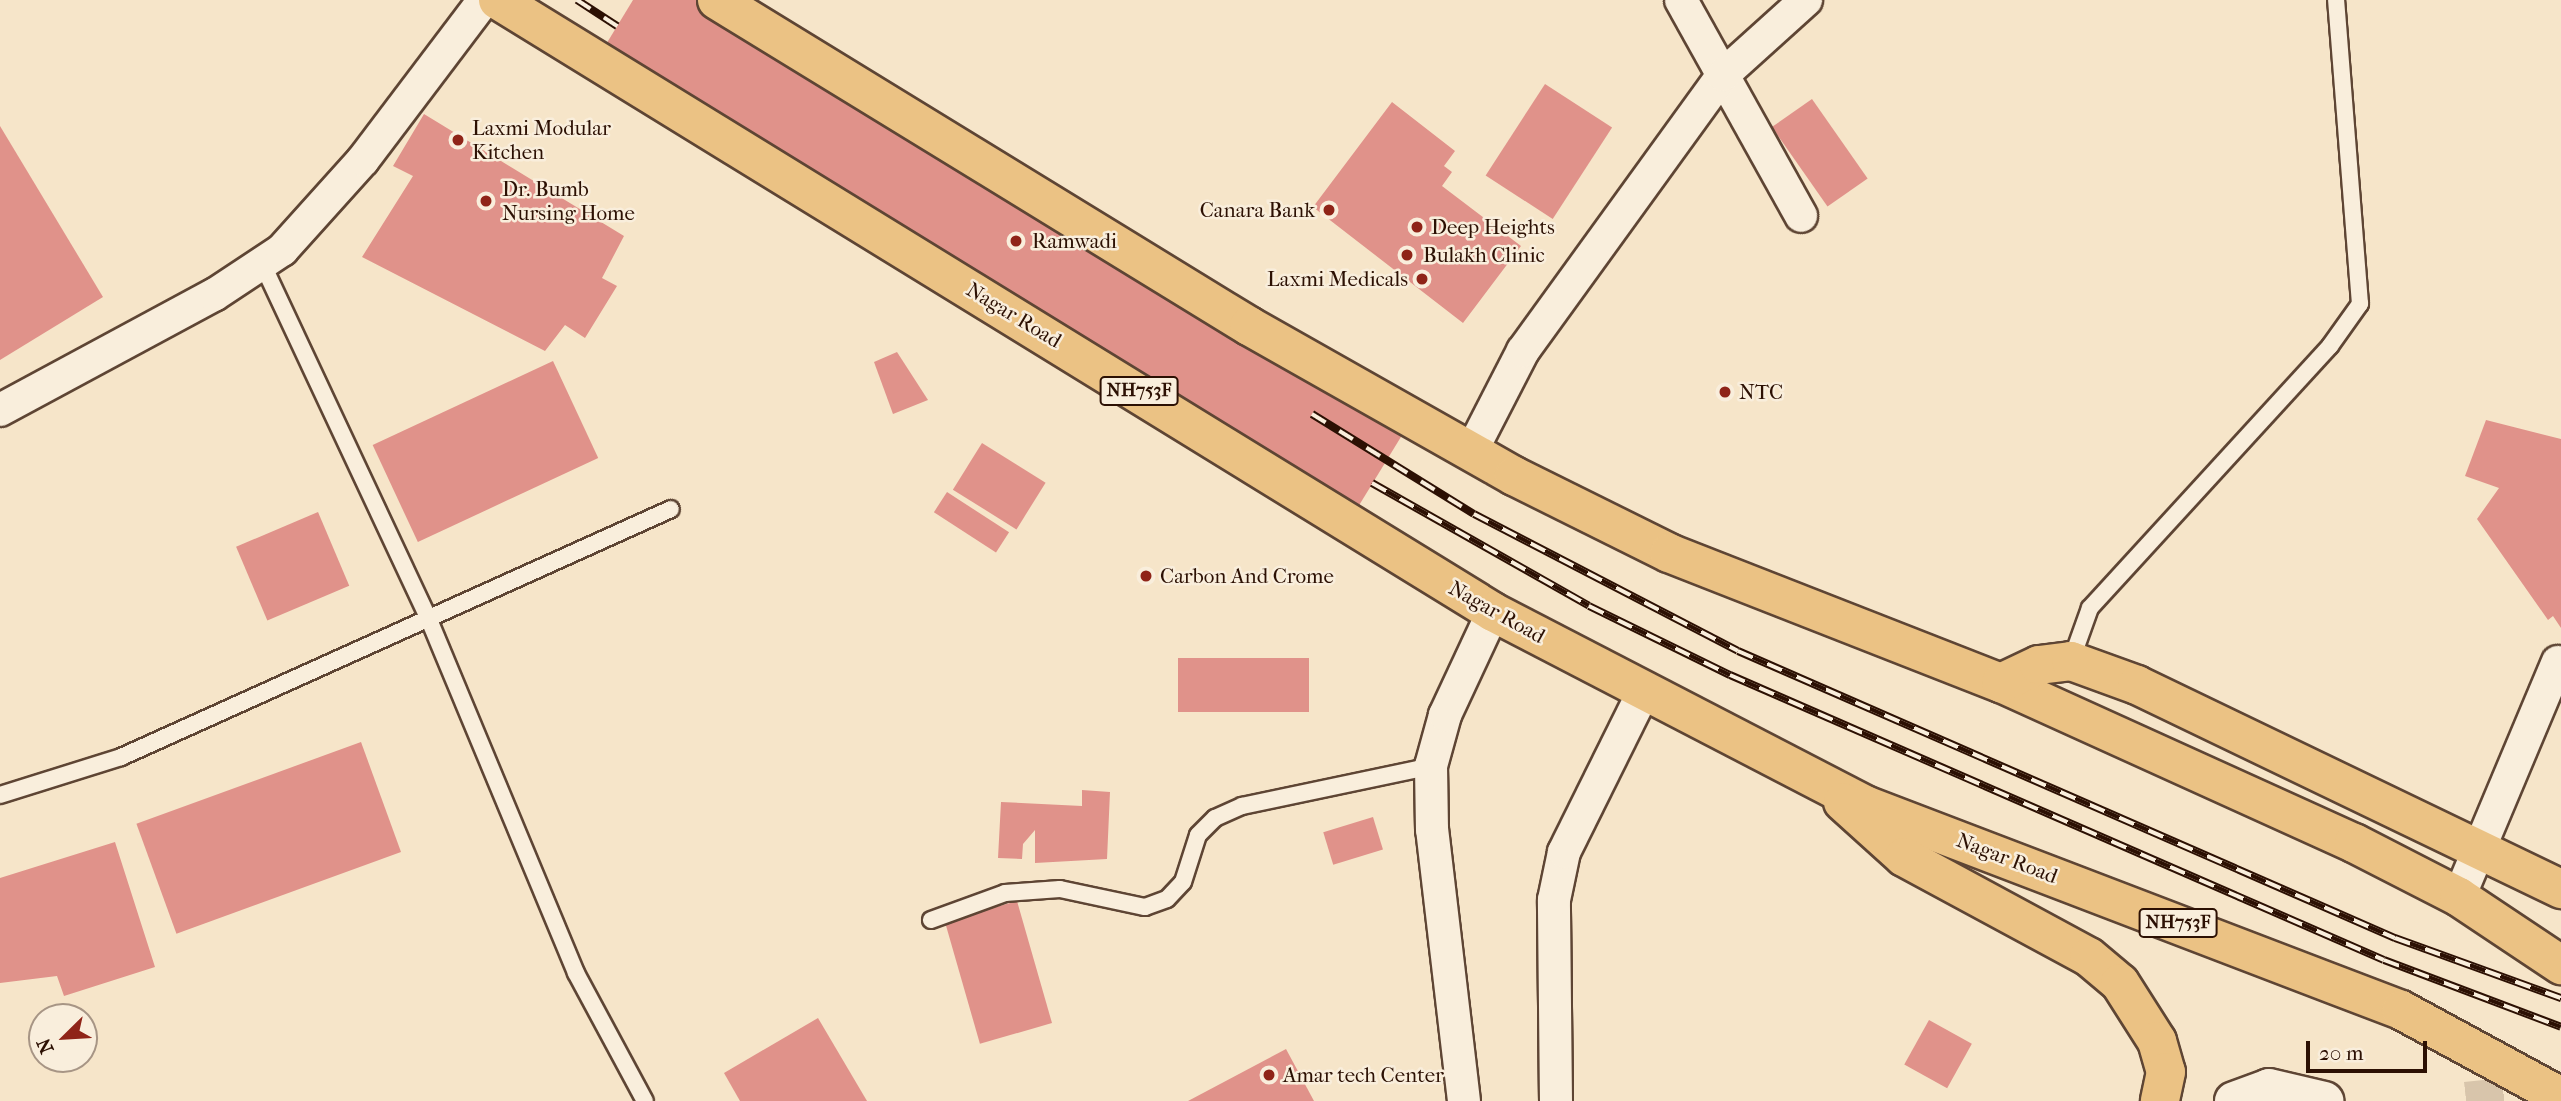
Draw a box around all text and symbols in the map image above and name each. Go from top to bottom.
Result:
place label: Laxmi Modular Kitchen [472,115,611,165]
marker: Laxmi Modular Kitchen [450,132,466,148]
place label: Dr. Bumb Nursing Home [502,176,635,226]
marker: Dr. Bumb Nursing Home [476,191,496,211]
place label: Canara Bank [1200,197,1315,223]
marker: Canara Bank [1321,202,1337,218]
place label: Deep Heights [1431,214,1555,240]
marker: Deep Heights [1409,219,1425,235]
place label: Ramwadi [1032,228,1117,254]
marker: Ramwadi [1006,231,1026,251]
place label: Bulakh Clinic [1423,242,1545,268]
marker: Bulakh Clinic [1397,245,1417,265]
place label: Laxmi Medicals [1267,266,1408,292]
marker: Laxmi Medicals [1414,271,1430,287]
street label: Nagar Road [962,277,1066,353]
road number: NH753F [1099,376,1179,406]
place label: NTC [1739,379,1783,405]
marker: NTC [1717,384,1733,400]
place label: Carbon And Crome [1160,563,1334,589]
marker: Carbon And Crome [1138,568,1154,584]
street label: Nagar Road [1444,575,1550,649]
street label: Nagar Road [1953,827,2061,889]
road number: NH753F [2138,908,2218,939]
north arrow [28,1003,98,1073]
scale bar [2309,1028,2430,1072]
text: N [33,1035,59,1057]
text: 20 m [2319,1041,2363,1065]
place label: Amar tech Center [1283,1062,1444,1088]
marker: Amar tech Center [1261,1067,1277,1083]

